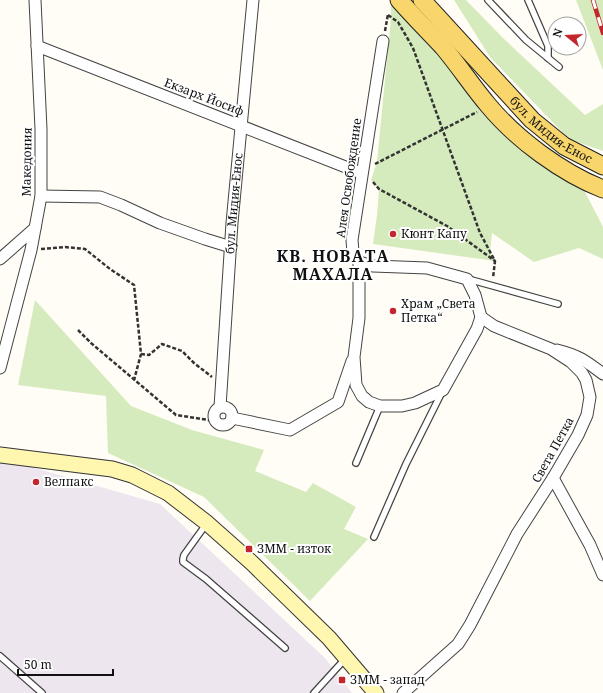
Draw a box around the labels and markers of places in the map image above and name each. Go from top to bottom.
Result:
place label: Кюнт Капу [401,225,467,242]
marker: Кюнт Капу [388,229,398,239]
place label: Храм „Света Петка“ [401,295,476,326]
marker: Храм „Света Петка“ [388,306,398,316]
place label: Велпакс [44,473,94,490]
marker: Велпакс [31,477,41,487]
place label: ЗММ - изток [257,540,332,557]
marker: ЗММ - изток [244,544,254,554]
place label: ЗММ - запад [350,671,425,688]
marker: ЗММ - запад [337,675,347,685]

